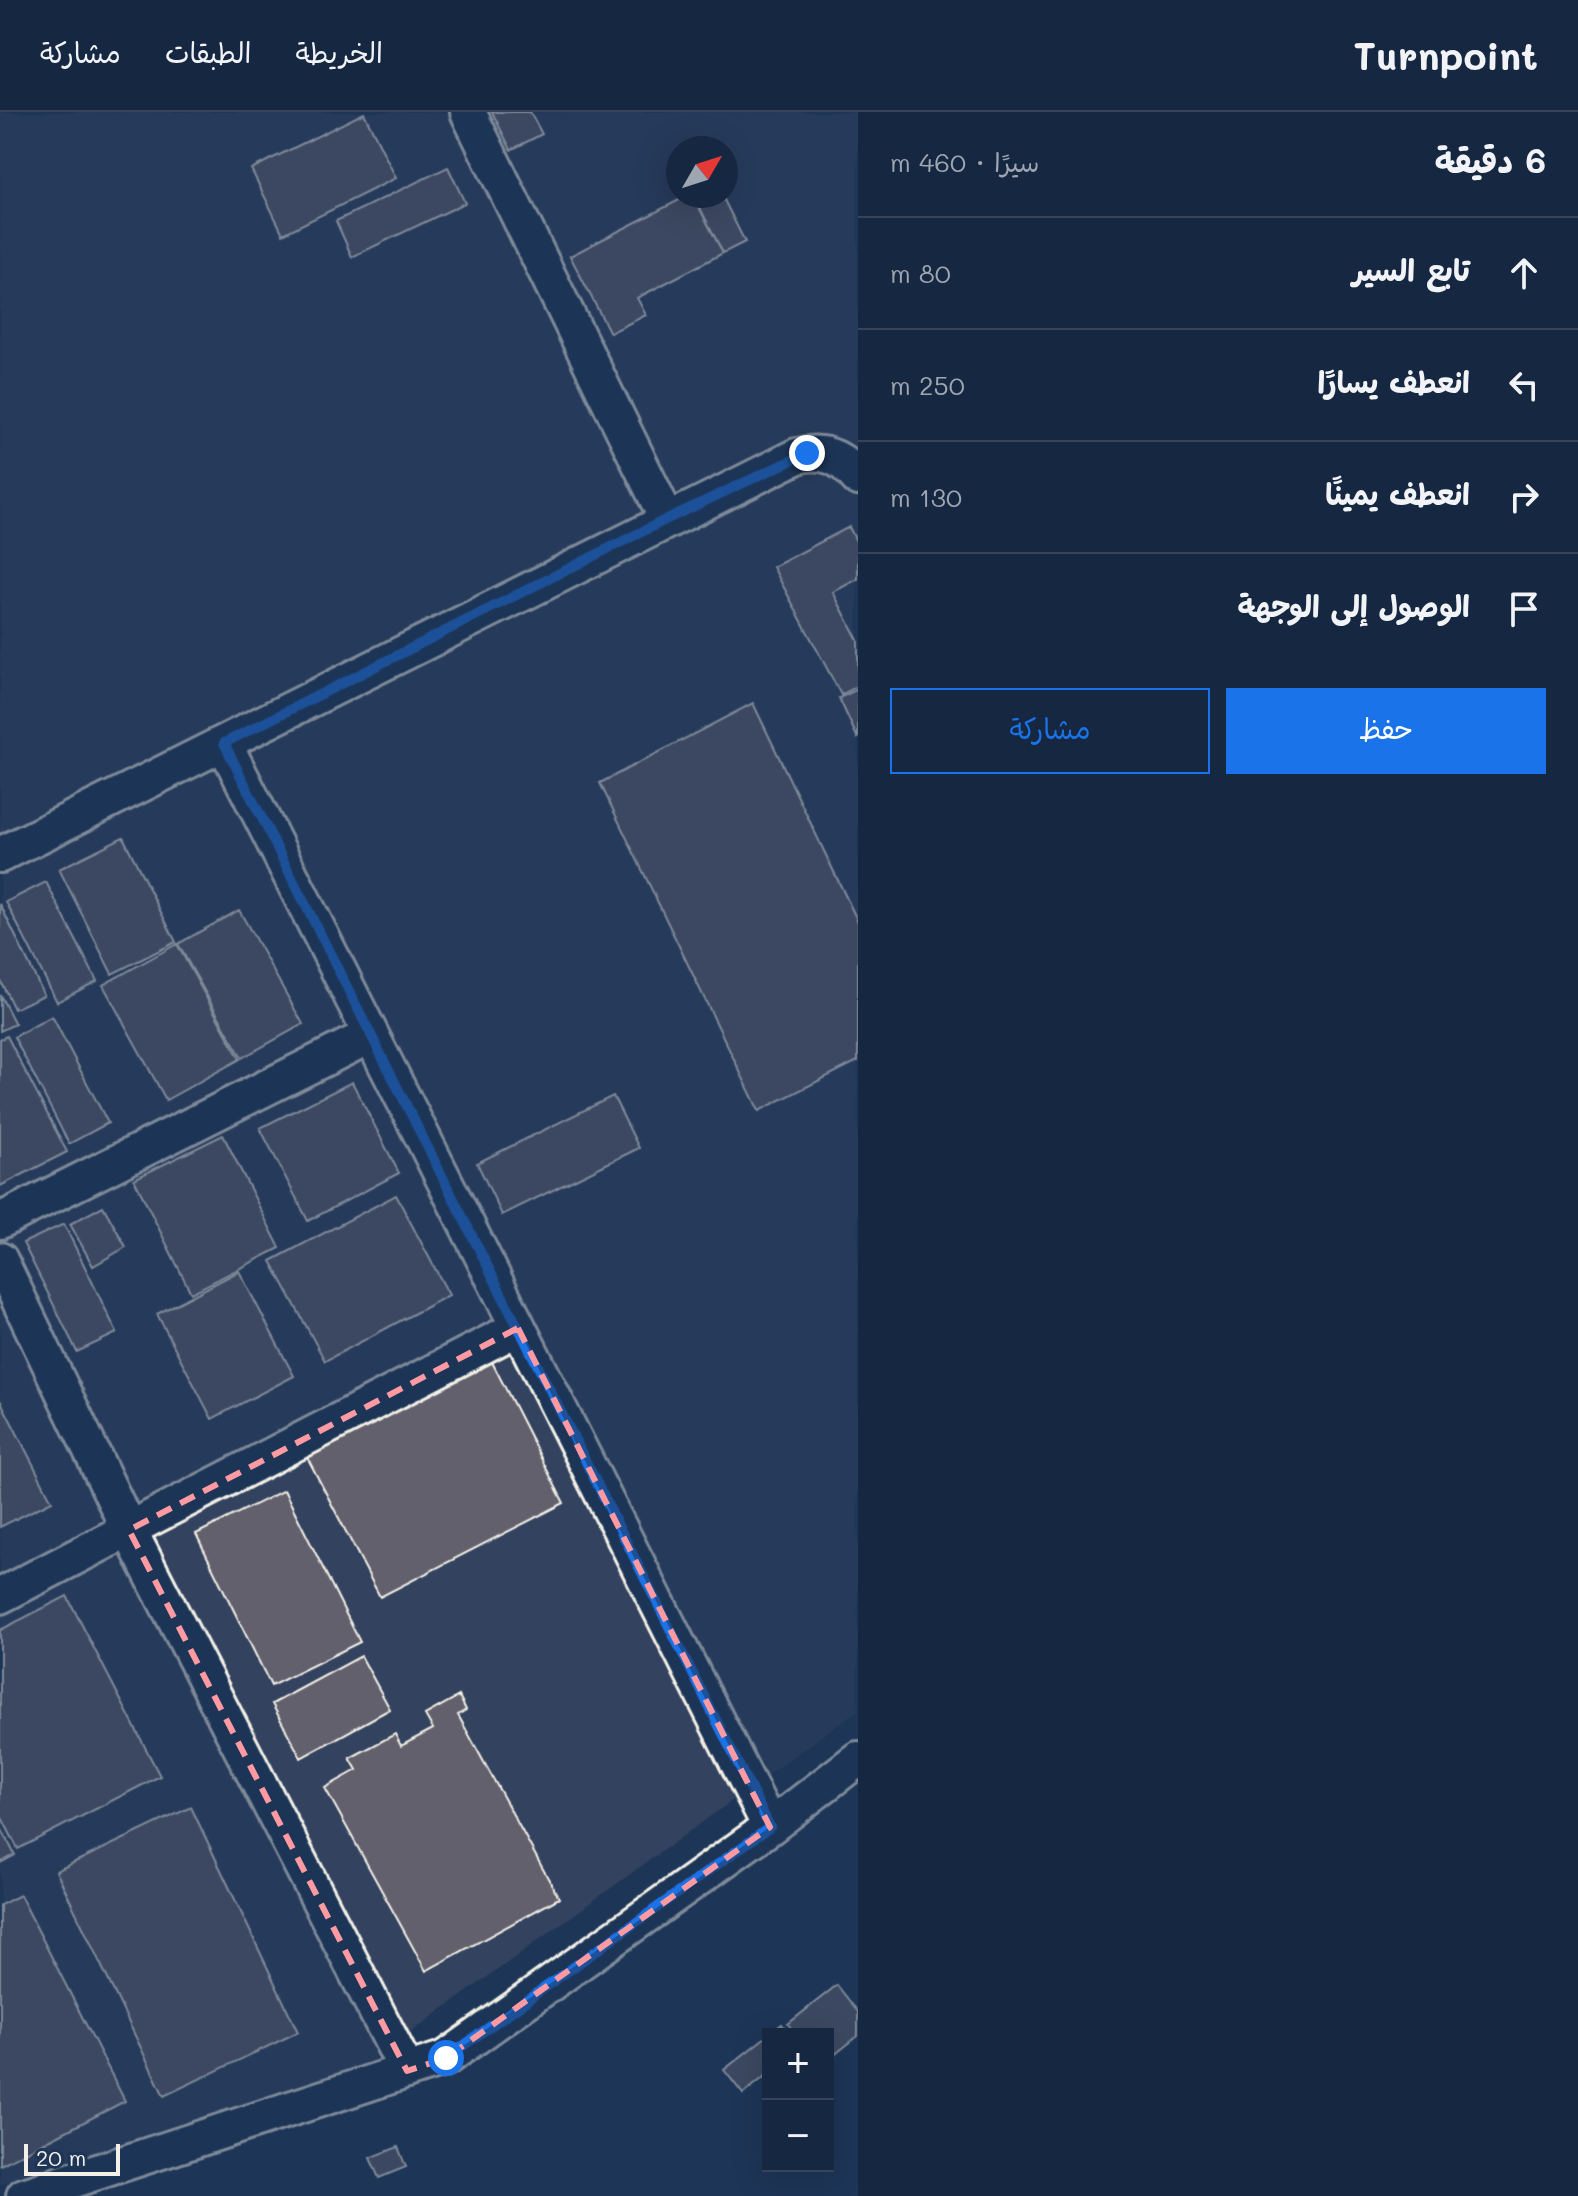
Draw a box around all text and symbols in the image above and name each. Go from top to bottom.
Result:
text: Turnpoint [1354,30,1538,80]
text: مشاركة [40,34,121,70]
text: الطبقات [165,34,251,70]
text: الخريطة [295,34,383,70]
north arrow [666,136,738,208]
text: 6 دقيقة [1435,137,1546,182]
text: سيرًا · 460 m [890,145,1039,179]
text: تابع السير [1352,249,1470,289]
icon: ahead [1502,251,1546,295]
text: 80 m [890,256,951,290]
text: انعطف يسارًا [1317,361,1470,401]
icon: left [1502,363,1546,407]
text: 250 m [890,368,965,402]
route end [789,435,825,471]
text: انعطف يمينًا [1325,473,1470,513]
icon: right [1502,475,1546,519]
text: 130 m [890,480,962,514]
text: الوصول إلى الوجهة [1237,585,1470,625]
icon: arrive [1502,587,1546,631]
button: مشاركة [890,688,1210,774]
button: حفظ [1226,688,1546,774]
map controls [762,2028,834,2172]
button: + [762,2028,834,2100]
route start [428,2040,464,2076]
button: − [762,2100,834,2172]
scale bar [24,2140,120,2176]
text: 20 m [36,2143,86,2172]

